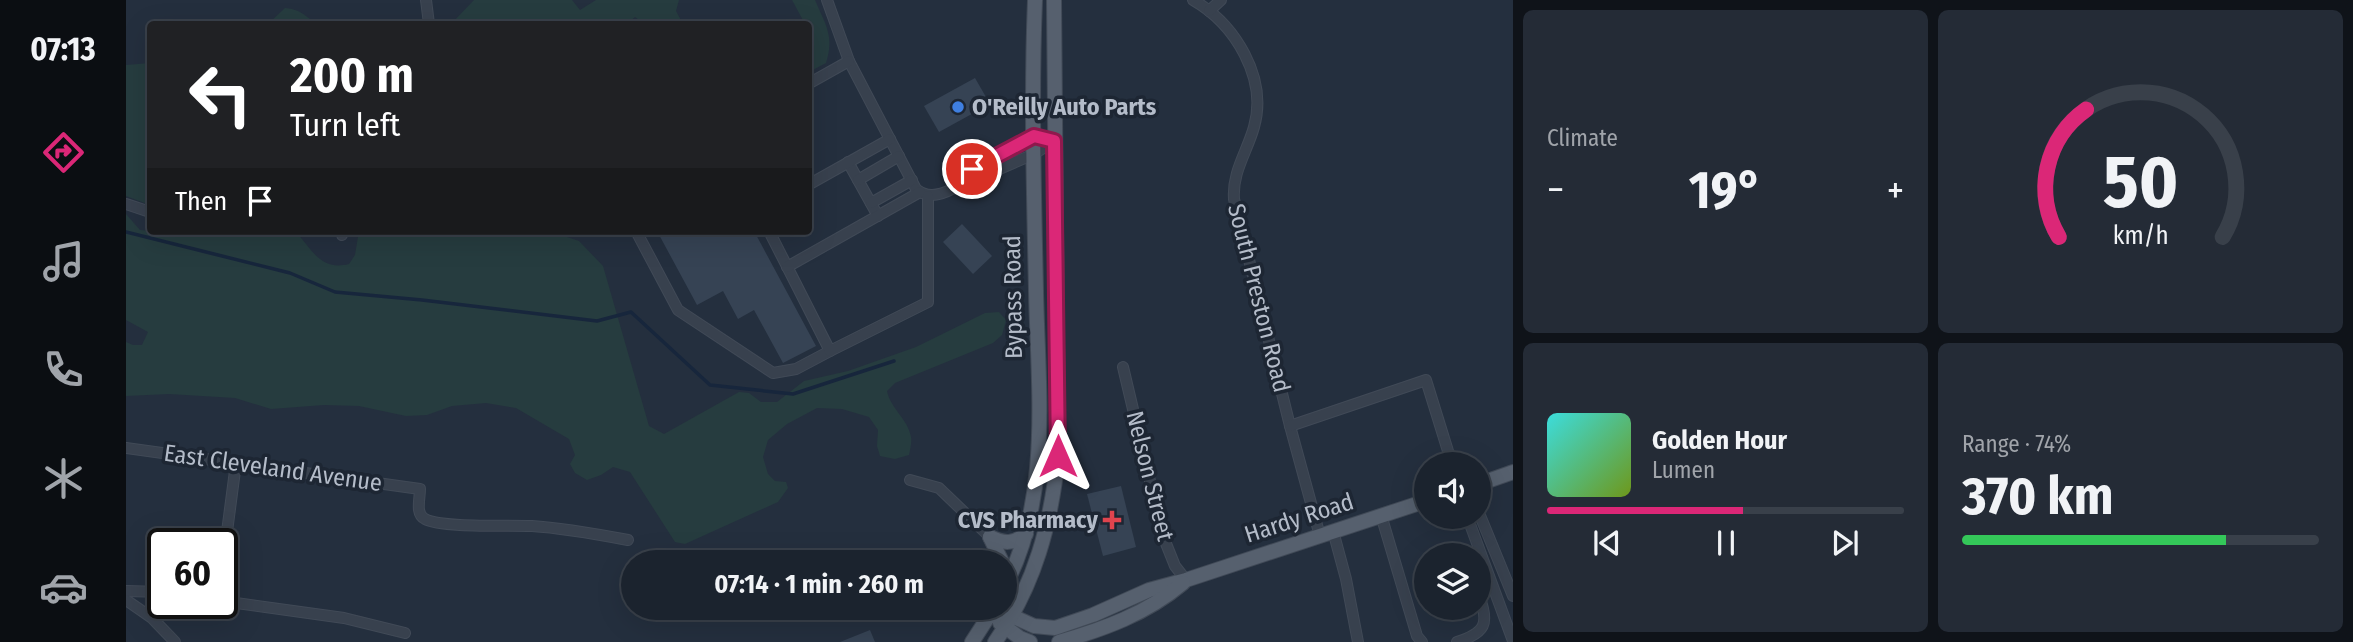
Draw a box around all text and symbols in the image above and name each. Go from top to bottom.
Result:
text: 07:13 [30,30,96,68]
text: 200 m [290,46,414,105]
icon: left [175,49,266,140]
place label: O'Reilly Auto Parts [972,93,1157,121]
marker: O'Reilly Auto Parts [950,99,966,115]
text: Turn left [290,106,400,144]
text: Climate [1547,124,1618,152]
icon: directions [39,128,88,177]
pin [942,139,1002,199]
text: 50 [2103,140,2178,227]
icon: arrive [953,150,991,188]
text: 19° [1689,159,1762,222]
text: − [1547,167,1564,213]
text: + [1887,167,1904,213]
icon: arrive [241,182,279,220]
text: Then [175,186,227,217]
street label: South Preston Road [1222,201,1296,395]
text: km/h [2113,221,2168,251]
street label: Bypass Road [998,235,1028,359]
icon: music [39,237,88,286]
icon: phone [39,345,88,394]
street label: Nelson Street [1120,408,1180,544]
position arrow [1021,419,1095,493]
text: Golden Hour [1652,425,1787,456]
text: Range · 74% [1962,430,2071,458]
street label: East Cleveland Avenue [162,439,384,497]
map controls [1414,452,1491,620]
button: sound [1414,452,1491,529]
icon: climate [39,454,88,503]
text: Lumen [1652,456,1715,484]
text: 370 km [1962,465,2113,528]
street label: Hardy Road [1241,487,1357,549]
place label: CVS Pharmacy [958,506,1099,534]
marker: CVS Pharmacy [1104,512,1120,528]
icon: previous [1588,524,1626,562]
icon: pause [1707,524,1745,562]
icon: next [1826,524,1864,562]
speed limit sign: 60 [147,528,238,619]
button: layers [1414,543,1491,620]
icon: car [39,563,88,612]
text: 07:14 · 1 min · 260 m [714,569,924,600]

